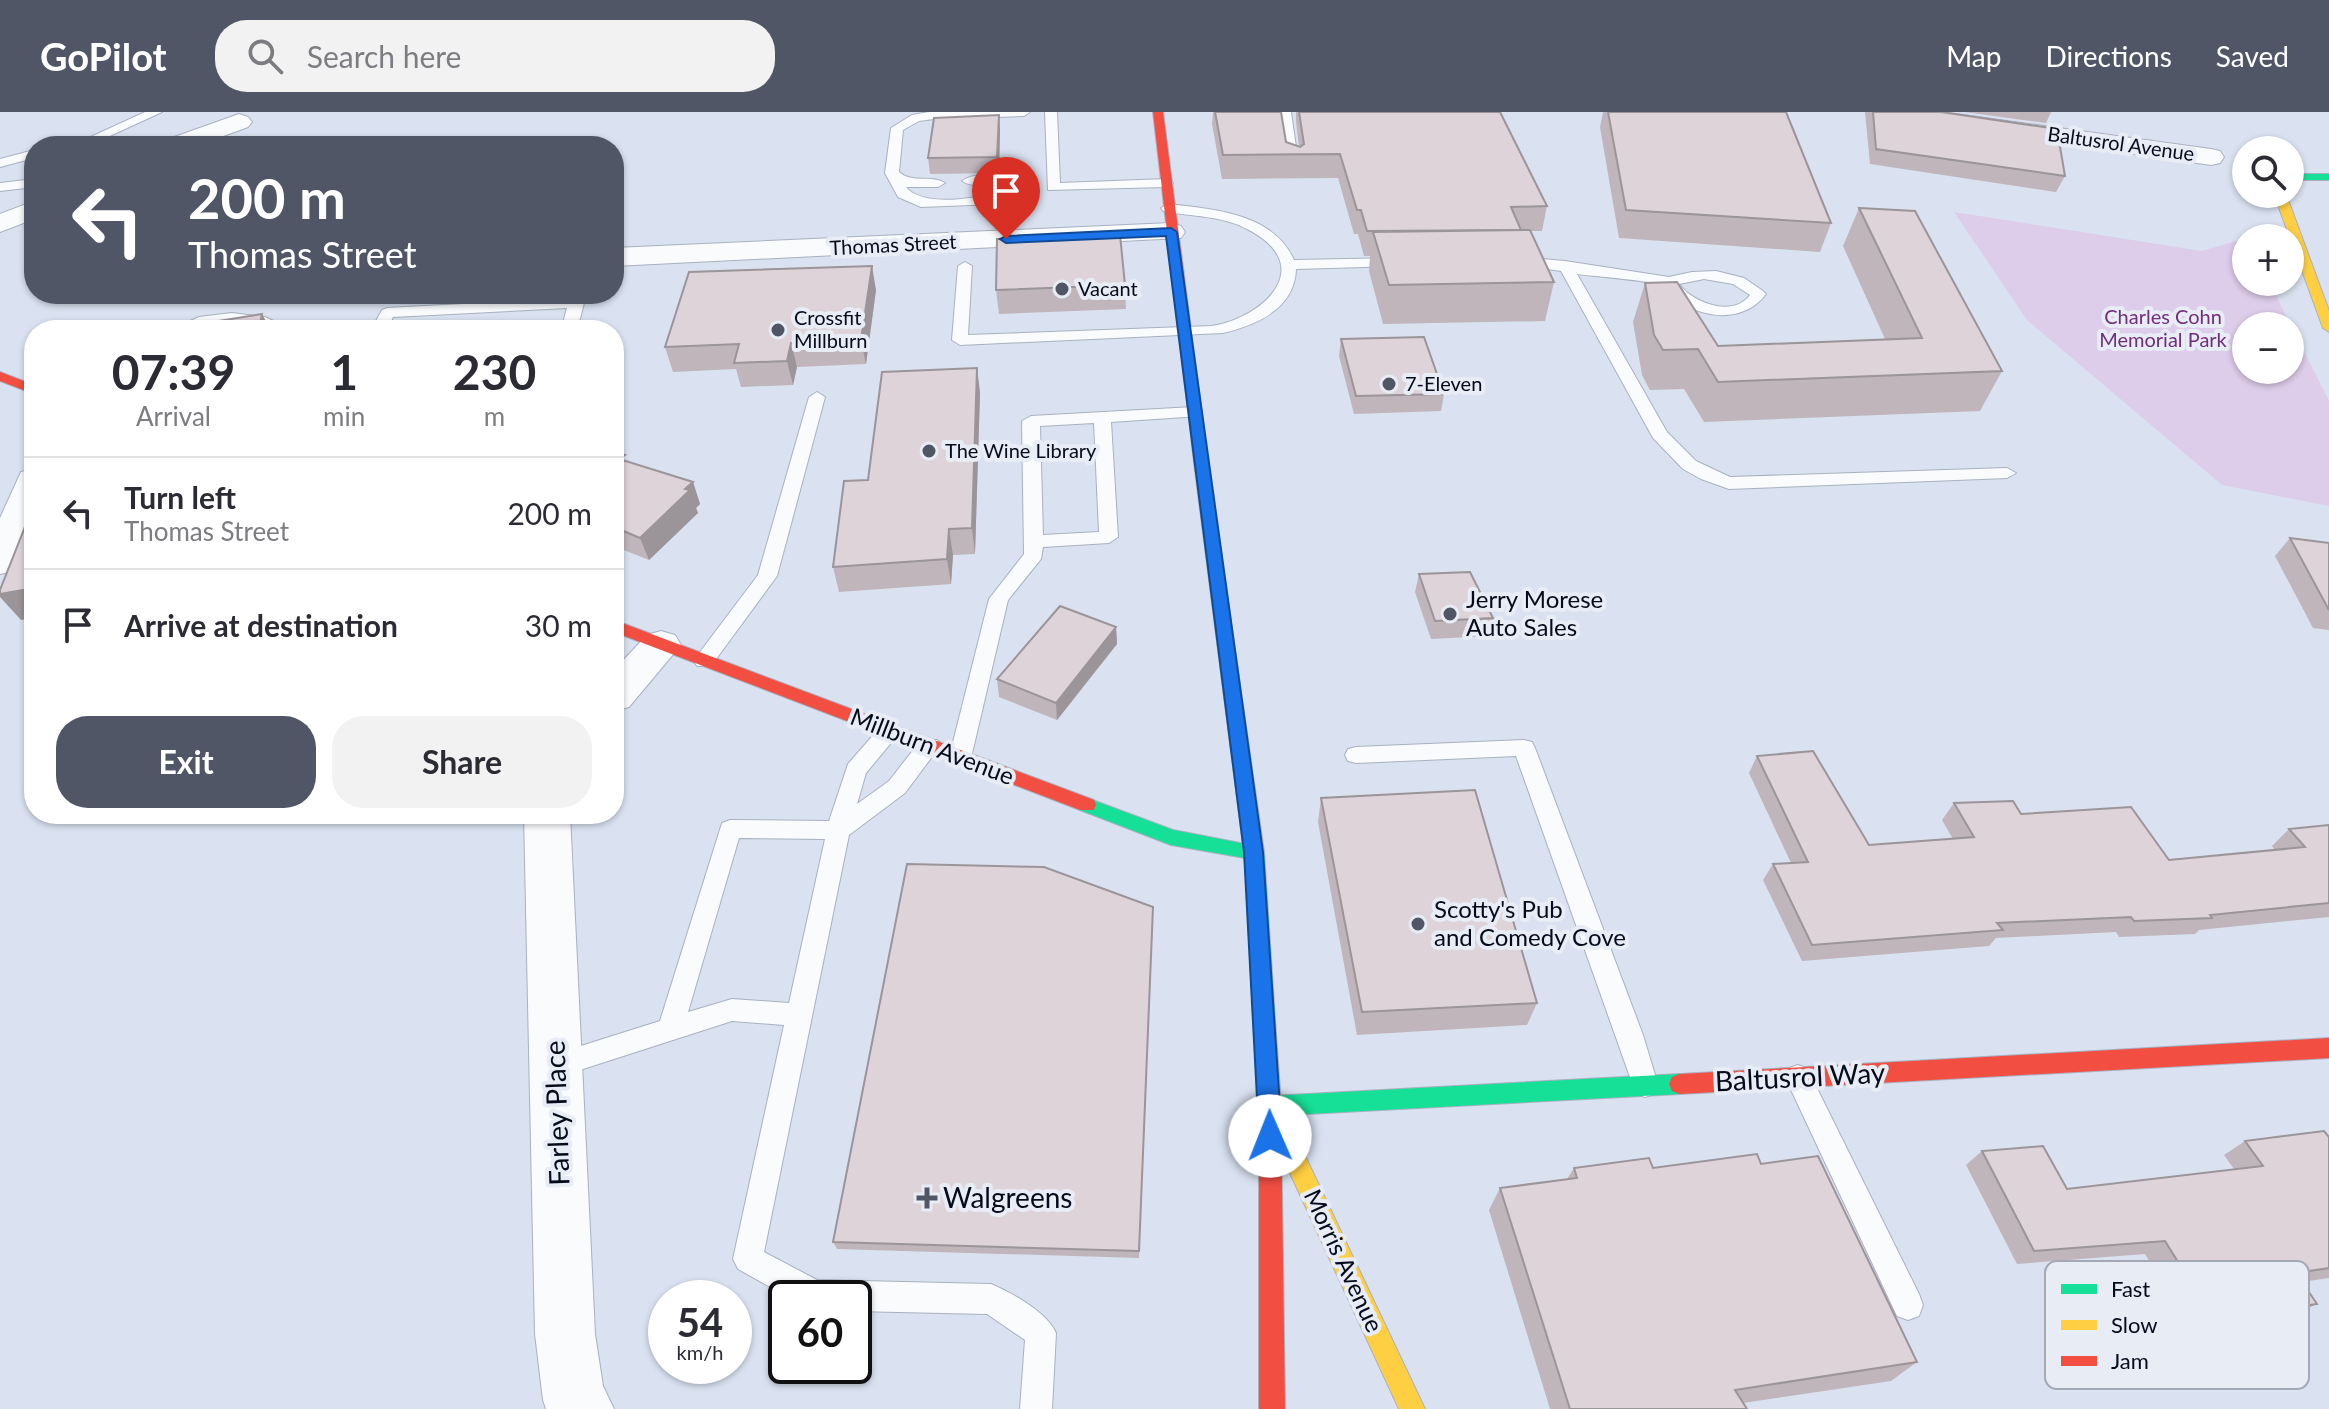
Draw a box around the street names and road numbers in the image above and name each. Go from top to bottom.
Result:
street label: Baltusrol Avenue [2046,121,2196,165]
street label: Thomas Street [829,229,957,259]
street label: Millburn Avenue [847,701,1018,790]
street label: Farley Place [536,1040,576,1186]
street label: Baltusrol Way [1714,1055,1887,1097]
street label: Morris Avenue [1299,1184,1390,1336]

